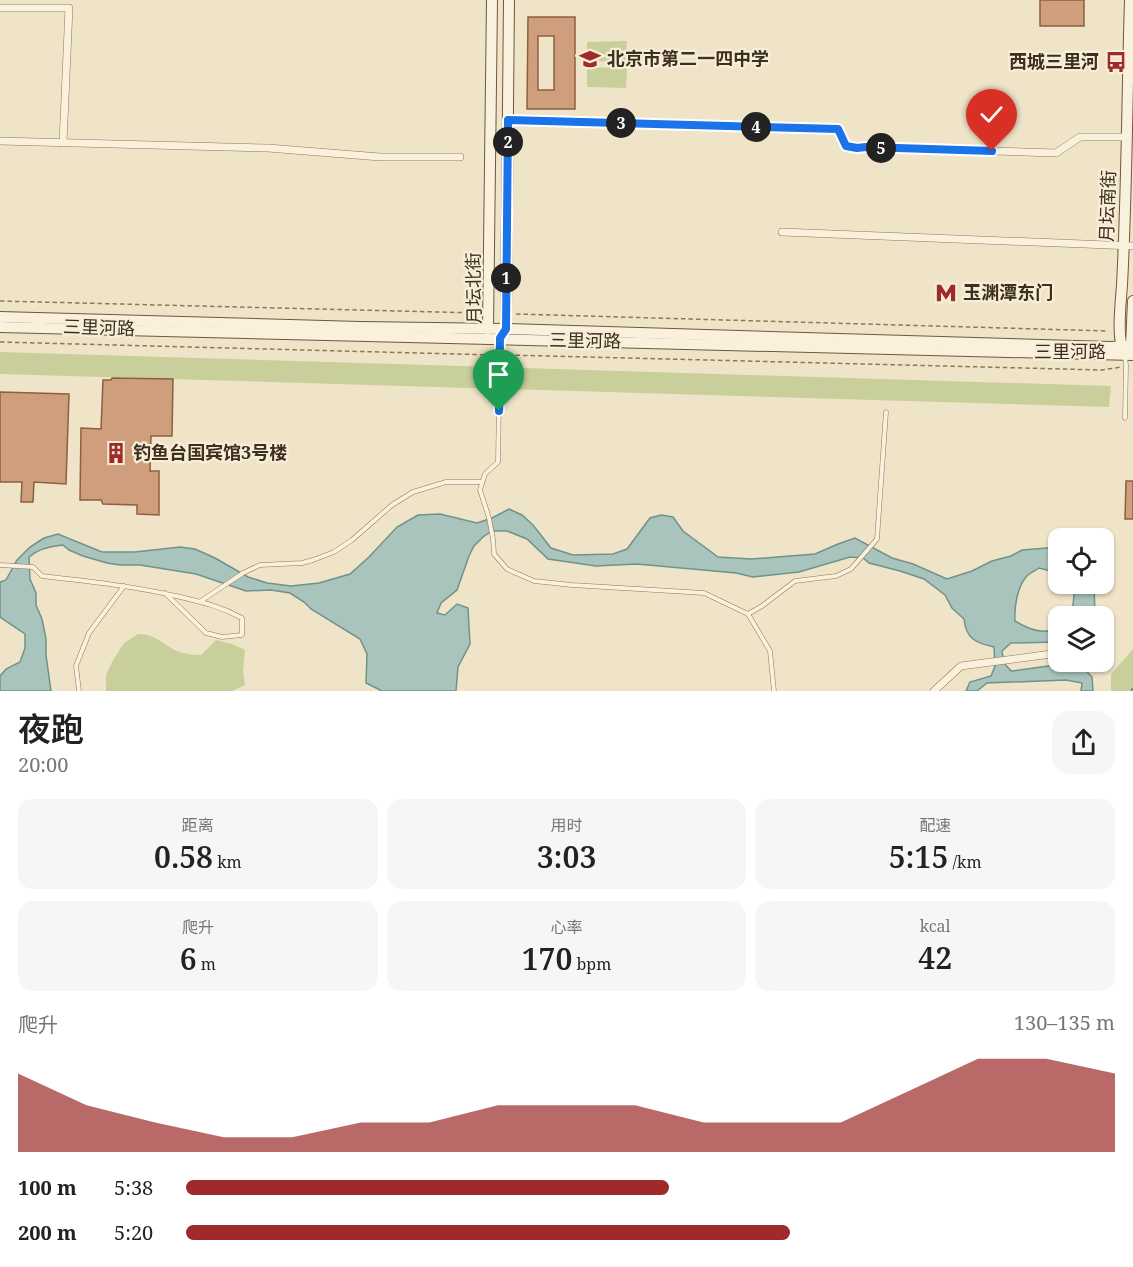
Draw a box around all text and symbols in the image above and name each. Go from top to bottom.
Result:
place label: 北京市第二一四中学 [607,46,769,70]
school or university icon: 北京市第二一四中学 [578,47,602,71]
place label: 西城三里河 [1009,49,1099,73]
bus stop icon: 西城三里河 [1104,50,1128,74]
pin [966,89,1017,151]
icon: check [975,98,1008,131]
pin: 3 [606,108,636,138]
text: 3 [616,112,626,134]
pin: 4 [741,112,771,142]
text: 4 [751,116,761,138]
pin: 2 [493,127,523,157]
text: 2 [503,131,513,153]
pin: 5 [866,133,896,163]
text: 5 [876,137,886,159]
street label: 月坛南街 [1094,170,1120,242]
street label: 月坛北街 [460,252,486,324]
pin: 1 [491,263,521,293]
text: 1 [501,267,511,289]
place label: 玉渊潭东门 [963,280,1053,304]
metro station icon: 玉渊潭东门 [934,281,958,305]
street label: 三里河路 [63,314,135,340]
street label: 三里河路 [549,327,621,353]
street label: 三里河路 [1034,339,1106,363]
pin [473,349,524,411]
icon: arrive [482,358,515,391]
place label: 钓鱼台国宾馆3号楼 [133,440,287,464]
building icon: 钓鱼台国宾馆3号楼 [104,441,128,465]
map controls [1048,528,1114,672]
button: locate [1048,528,1114,594]
button: layers [1048,606,1114,672]
text: 夜跑 [18,706,84,751]
button: share [1052,711,1115,774]
text: 20:00 [18,751,68,778]
text: 距离 [182,814,214,836]
text: 用时 [550,814,583,836]
text: 配速 [919,814,951,836]
text: 0.58 [154,836,213,877]
text: 3:03 [537,836,596,877]
text: 5:15 [889,836,948,877]
text: km [213,851,242,873]
text: /km [948,851,982,873]
text: kcal [920,915,951,937]
text: 爬升 [182,916,214,938]
text: 心率 [550,916,583,938]
text: 42 [918,937,952,978]
text: 6 [180,938,197,979]
text: 170 [522,938,572,979]
text: m [197,953,216,975]
text: bpm [572,953,611,975]
text: 130–135 m [1014,1009,1115,1036]
text: 爬升 [18,1011,58,1038]
text: 100 m [18,1174,77,1201]
text: 5:38 [114,1174,153,1201]
text: 200 m [18,1219,77,1246]
text: 5:20 [114,1219,153,1246]

